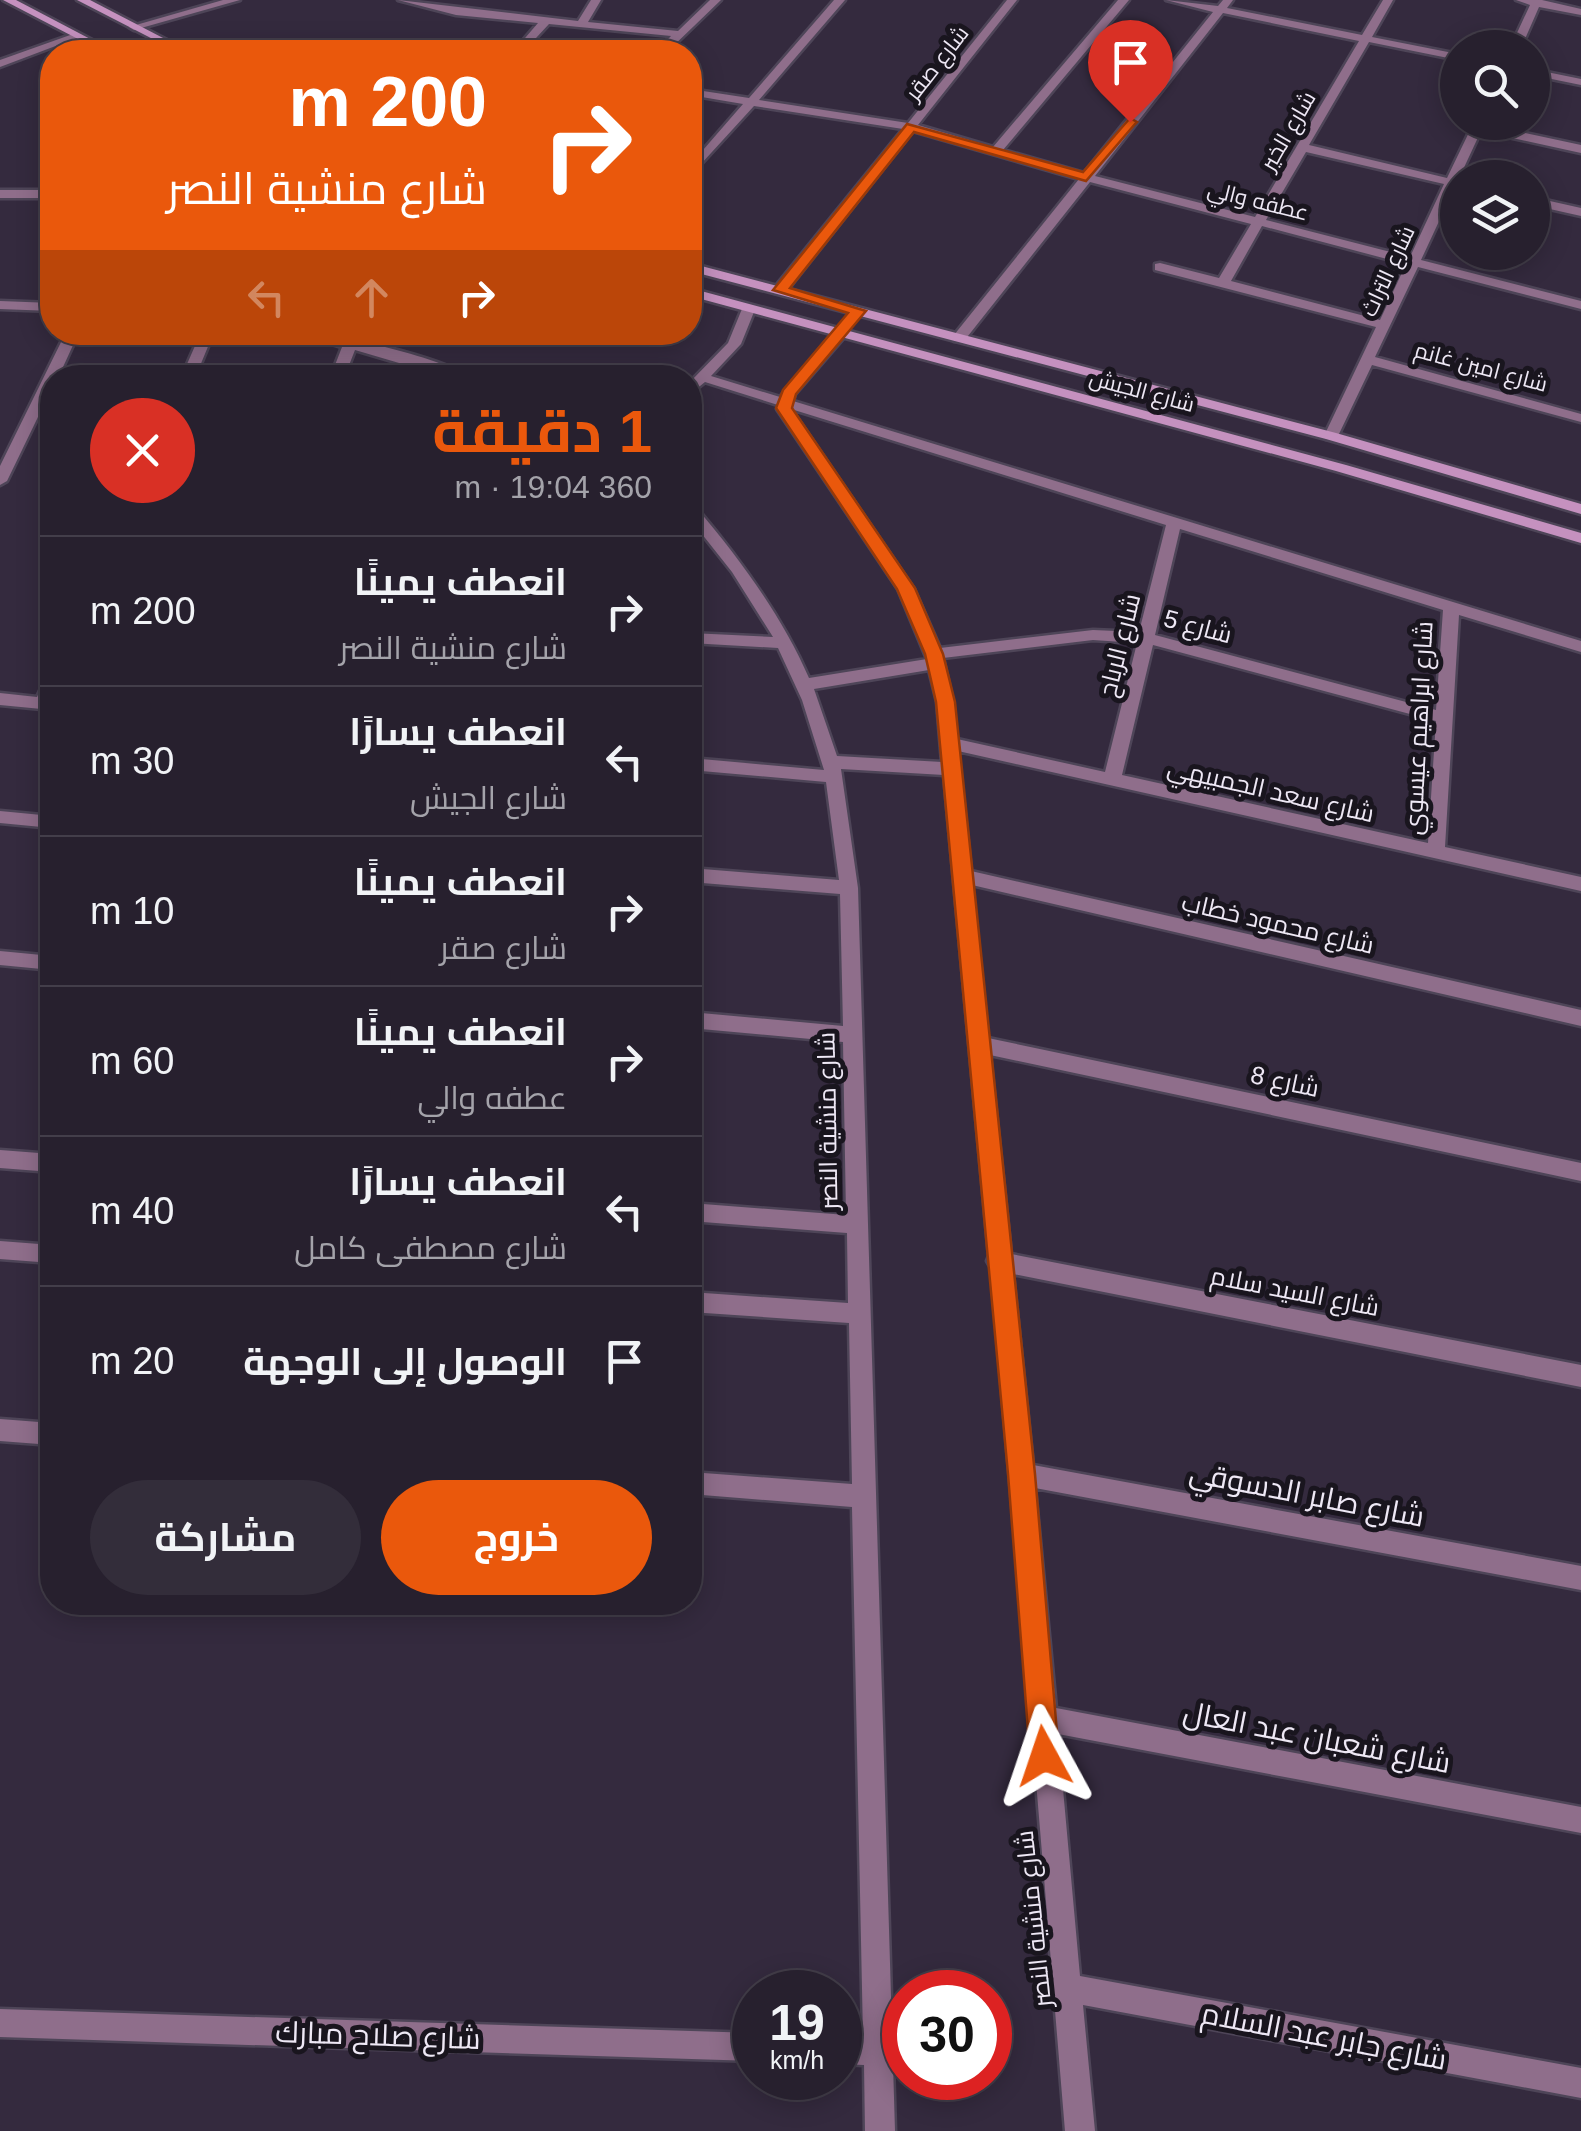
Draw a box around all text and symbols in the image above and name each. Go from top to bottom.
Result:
pin [1088,20,1173,123]
street label: شارع صقر [899,21,975,108]
map controls [1440,30,1550,270]
button: search [1440,30,1550,140]
icon: arrive [1103,35,1158,90]
text: 200 m [289,63,487,141]
icon: right [522,80,652,210]
street label: شارع الخير [1254,87,1322,178]
button: layers [1440,160,1550,270]
text: شارع منشية النصر [167,163,487,214]
street label: عطفه والي [1204,176,1311,229]
street label: شارع التراث [1356,222,1422,321]
icon: left [239,270,294,325]
icon: ahead [344,270,399,325]
icon: right [449,270,504,325]
street label: شارع امين غانم [1411,337,1550,400]
street label: شارع الجيش [1086,365,1197,419]
button: close [90,398,195,503]
text: 1 دقيقة [432,398,652,465]
text: 360 m · 19:04 [455,469,652,505]
text: انعطف يمينًا [354,561,567,603]
icon: right [597,584,652,639]
text: 200 m [90,590,196,632]
street label: شارع الرباح [1093,591,1148,700]
street label: شارع 5 [1160,604,1235,651]
street label: شارع ابراهيم عيسوي [1398,620,1444,836]
text: شارع منشية النصر [339,630,567,666]
text: انعطف يسارًا [349,711,567,753]
icon: left [597,734,652,789]
text: 30 m [90,740,175,782]
street label: شارع سعد الجمبيهي [1164,753,1377,833]
text: شارع الجيش [410,780,567,816]
text: انعطف يمينًا [354,861,567,903]
icon: right [597,884,652,939]
street label: شارع محمود خطاب [1178,887,1377,962]
text: 10 m [90,890,175,932]
text: شارع صقر [440,930,567,966]
text: انعطف يمينًا [354,1011,567,1053]
street label: شارع منشية النصر [811,1032,846,1212]
icon: right [597,1034,652,1089]
text: 60 m [90,1040,175,1082]
street label: شارع 8 [1248,1060,1322,1105]
text: عطفه والي [418,1080,567,1116]
text: انعطف يسارًا [349,1161,567,1203]
icon: left [597,1184,652,1239]
text: 40 m [90,1190,175,1232]
text: شارع مصطفى كامل [294,1230,567,1266]
street label: شارع السيد سلام [1208,1261,1382,1325]
icon: arrive [597,1334,652,1389]
text: 20 m [90,1340,175,1382]
text: الوصول إلى الوجهة [243,1341,567,1383]
street label: شارع صابر الدسوقي [1185,1455,1427,1540]
button: مشاركة [90,1480,361,1595]
button: خروج [381,1480,652,1595]
street label: شارع شعبان عبد العال [1180,1695,1453,1783]
position arrow [992,1704,1096,1808]
street label: شارع منشية النصر [1010,1829,1059,2011]
speed limit sign: 30 [882,1970,1012,2100]
text: 19 [769,1995,825,2051]
street label: شارع جابر عبد السلام [1198,1996,1450,2080]
street label: شارع صلاح مبارك [275,2015,481,2059]
text: km/h [770,2046,824,2074]

